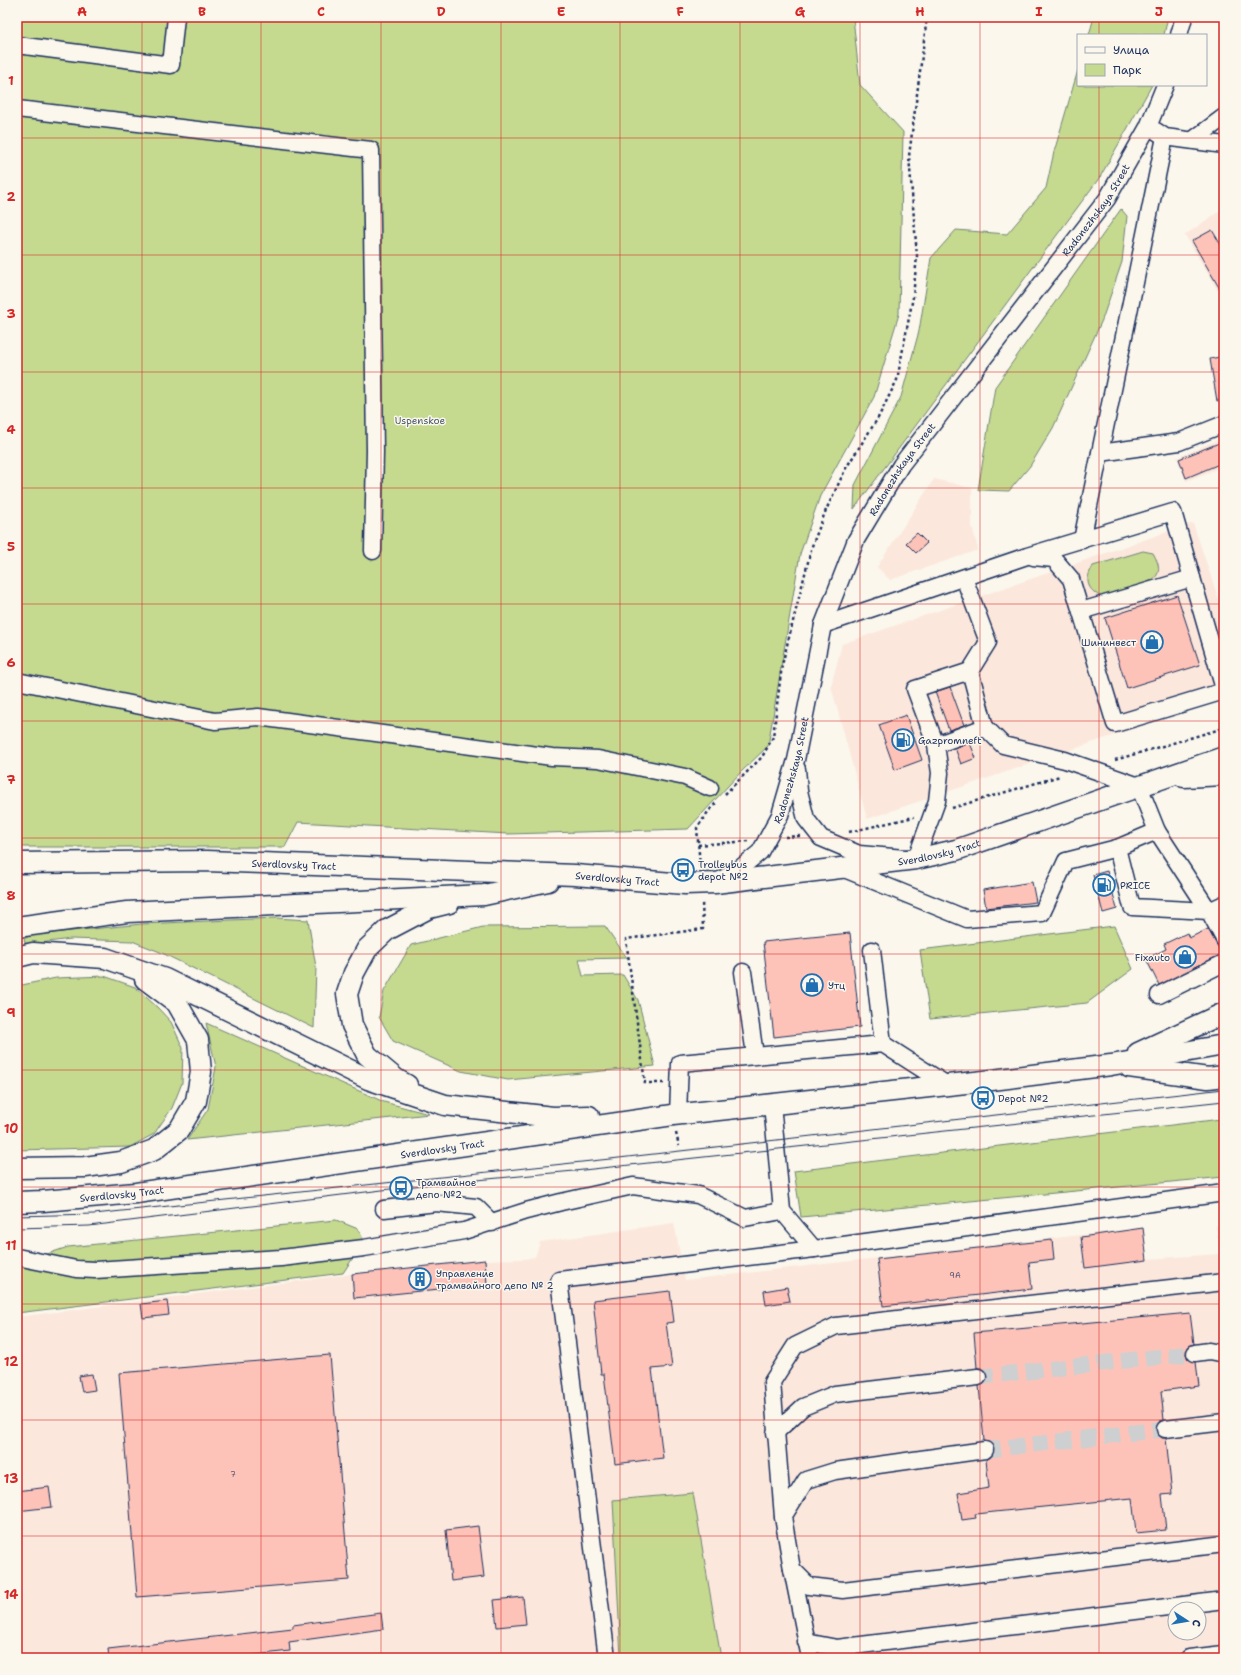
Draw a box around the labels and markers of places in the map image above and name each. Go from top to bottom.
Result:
shop icon: Шининвест [1139,629,1165,655]
place label: Шининвест [1081,636,1137,649]
fuel station icon: Gazpromneft [890,727,916,753]
place label: Gazpromneft [918,734,982,747]
bus stop icon: Trolleybus depot №2 [670,857,696,883]
place label: Trolleybus depot №2 [698,858,748,883]
fuel station icon: PRICE [1091,872,1117,898]
place label: PRICE [1120,879,1150,892]
shop icon: Fixauto [1172,944,1198,970]
place label: Fixauto [1135,951,1170,964]
shop icon: Утц [799,972,825,998]
place label: Утц [828,979,845,992]
bus stop icon: Depot №2 [970,1085,996,1111]
place label: Depot №2 [998,1092,1049,1105]
bus stop icon: Трамвайное депо №2 [388,1175,414,1201]
place label: Трамвайное депо №2 [416,1176,477,1201]
building icon: Управление трамвайного депо № 2 [407,1266,433,1292]
place label: Управление трамвайного депо № 2 [436,1267,554,1292]

